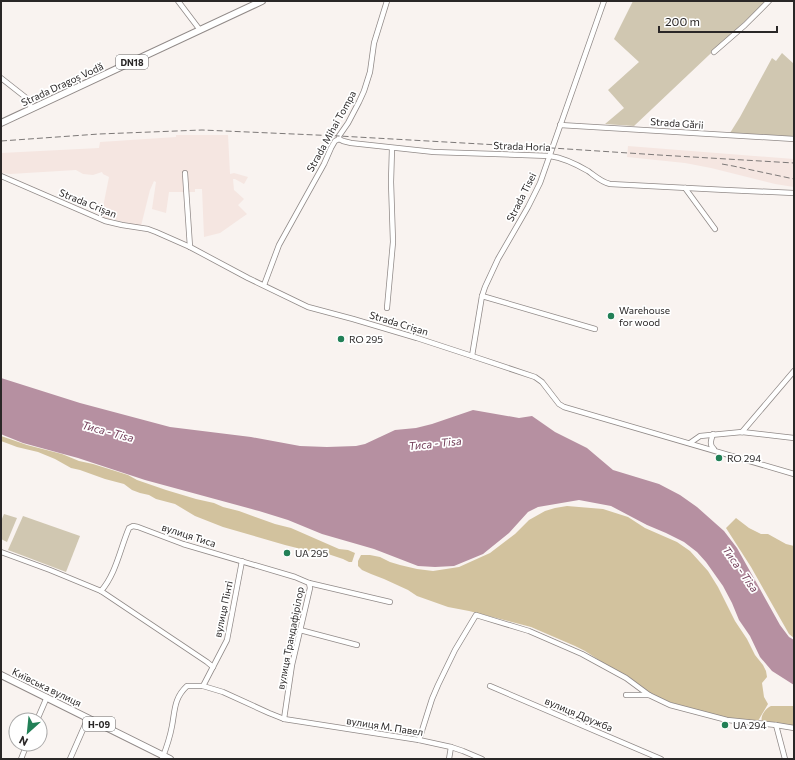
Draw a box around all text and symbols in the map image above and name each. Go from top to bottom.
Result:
scale bar [659,8,777,34]
text: 200 m [665,14,700,28]
road number: DN18 [116,55,148,69]
street label: Strada Dragoș Vodă [19,60,105,109]
street label: Strada Mihai Tompa [304,88,358,174]
street label: Strada Gării [650,115,704,131]
street label: Strada Horia [493,139,551,153]
street label: Strada Tisei [504,171,538,223]
street label: Strada Crișan [57,186,118,221]
place label: Warehouse for wood [619,304,670,328]
street label: Strada Crișan [368,308,430,339]
marker: Warehouse for wood [606,311,616,321]
place label: RO 295 [349,333,383,345]
marker: RO 295 [336,334,346,344]
water label: Тиса - Tisa [81,418,136,444]
water label: Тиса - Tisa [408,434,462,452]
place label: RO 294 [727,452,761,464]
marker: RO 294 [714,453,724,463]
street label: вулиця Тиса [160,521,218,549]
water label: Тиса - Tisa [720,544,762,595]
place label: UA 295 [295,547,328,559]
marker: UA 295 [282,548,292,558]
street label: вулиця Пінті [211,580,235,638]
street label: вулиця Трандафірілор [274,585,306,690]
street label: Київська вулиця [10,665,84,709]
street label: вулиця Дружба [543,694,615,734]
north arrow [8,712,48,752]
street label: вулиця М. Павел [346,714,424,738]
road number: Н-09 [83,717,115,731]
place label: UA 294 [733,719,766,731]
marker: UA 294 [720,720,730,730]
text: N [17,734,30,749]

